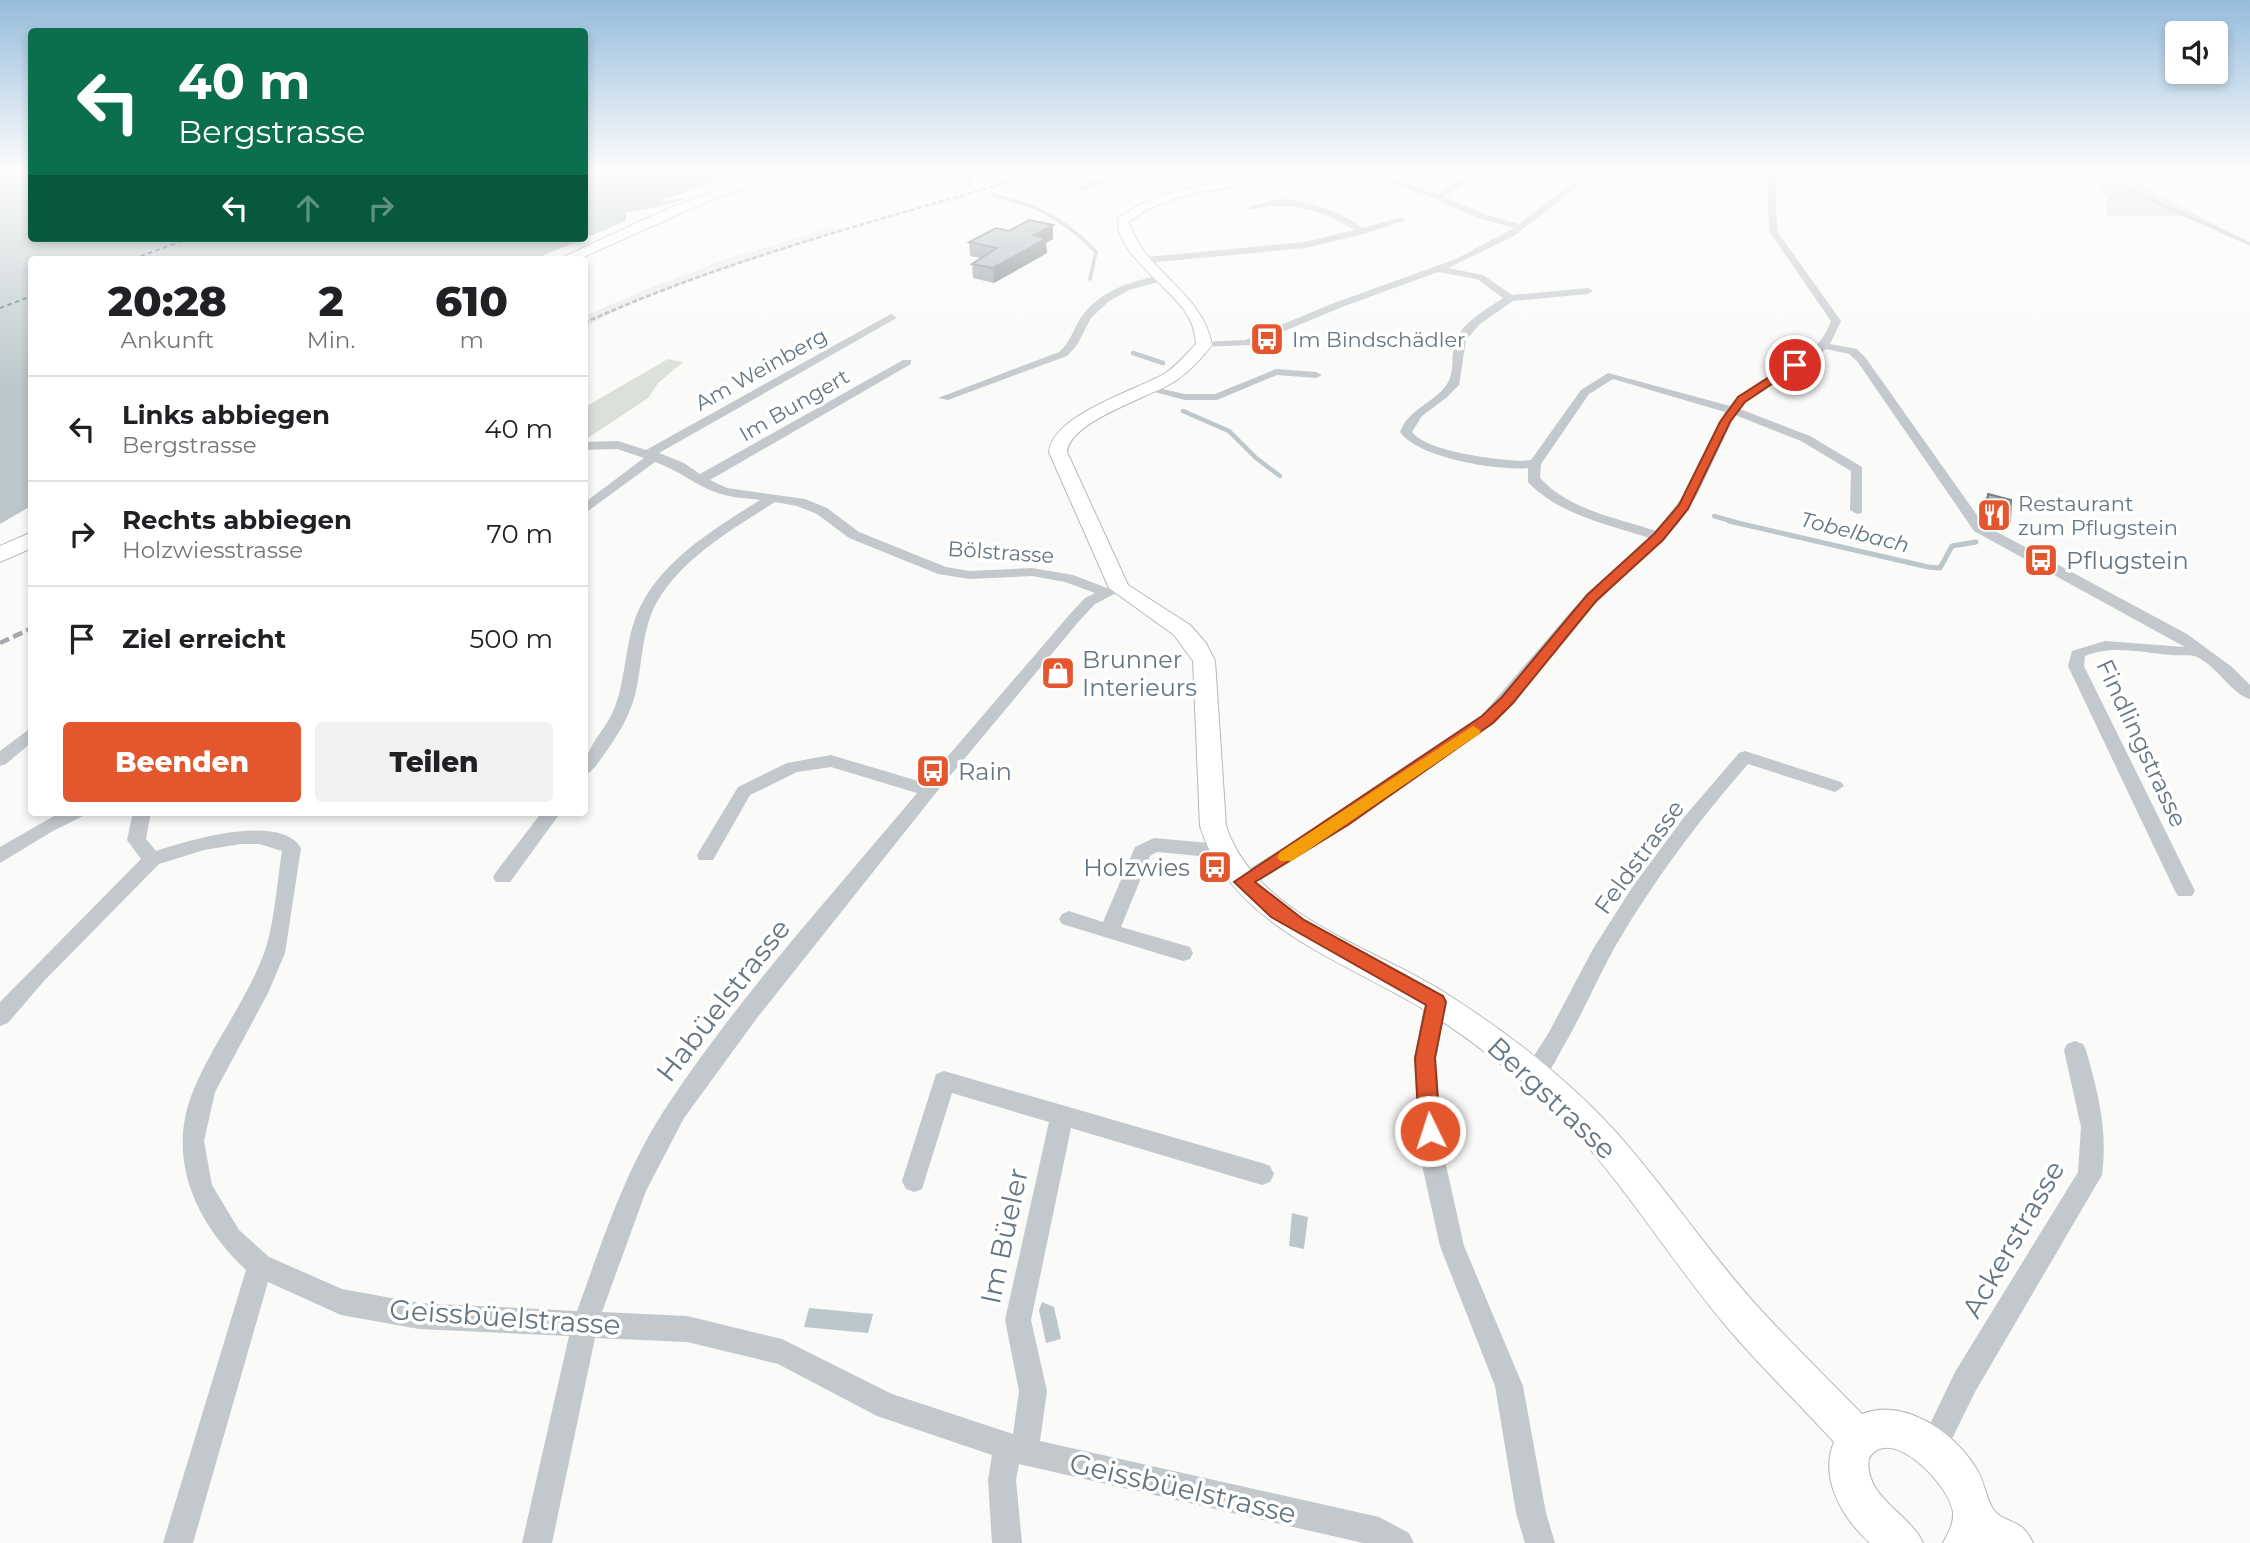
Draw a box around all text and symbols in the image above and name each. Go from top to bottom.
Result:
map controls [2165,21,2228,84]
button: sound [2165,21,2228,84]
text: 40 m [178,52,310,111]
icon: left [63,56,154,147]
text: Bergstrasse [178,112,365,151]
icon: left [216,189,254,227]
icon: ahead [289,189,327,227]
icon: right [362,189,400,227]
text: 20:28 [108,275,227,327]
text: 2 [318,275,344,327]
text: 610 [435,275,508,327]
bus stop icon: Im Bindschädler [1248,320,1286,358]
street label: Am Weinberg [691,322,831,416]
text: Ankunft [121,326,214,354]
text: Min. [307,326,355,354]
text: m [459,326,484,354]
place label: Im Bindschädler [1292,327,1466,352]
pin [1765,335,1825,395]
icon: arrive [1776,346,1814,384]
street label: Im Bungert [735,364,853,446]
text: Links abbiegen [122,399,330,431]
icon: left [63,410,101,448]
text: 40 m [484,413,553,445]
text: Bergstrasse [122,431,257,459]
place label: Restaurant zum Pflugstein [2018,491,2178,540]
restaurant icon: Restaurant zum Pflugstein [1975,496,2013,534]
text: Rechts abbiegen [122,504,352,536]
water label: Tobelbach [1798,506,1912,558]
icon: right [63,515,101,553]
text: 70 m [487,518,553,550]
text: Holzwiesstrasse [122,536,303,564]
street label: Bölstrasse [947,536,1055,568]
bus stop icon: Pflugstein [2022,541,2060,579]
place label: Pflugstein [2066,546,2189,575]
icon: arrive [63,620,101,658]
text: Ziel erreicht [122,623,286,655]
text: 500 m [469,623,553,655]
place label: Brunner Interieurs [1082,645,1197,702]
shop icon: Brunner Interieurs [1039,654,1077,692]
street label: Findlingstrasse [2090,654,2194,832]
button: Beenden [63,722,301,802]
button: Teilen [315,722,553,802]
bus stop icon: Rain [914,752,952,790]
place label: Rain [958,757,1012,786]
street label: Feldstrasse [1588,794,1690,920]
bus stop icon: Holzwies [1196,848,1234,886]
place label: Holzwies [1083,853,1190,882]
street label: Habüelstrasse [649,912,797,1088]
street label: Bergstrasse [1480,1030,1624,1166]
position arrow [1393,1094,1467,1168]
street label: Ackerstrasse [1954,1154,2072,1324]
street label: Im Büeler [973,1165,1035,1307]
street label: Geissbüelstrasse [388,1292,622,1342]
street label: Geissbüelstrasse [1066,1445,1300,1531]

